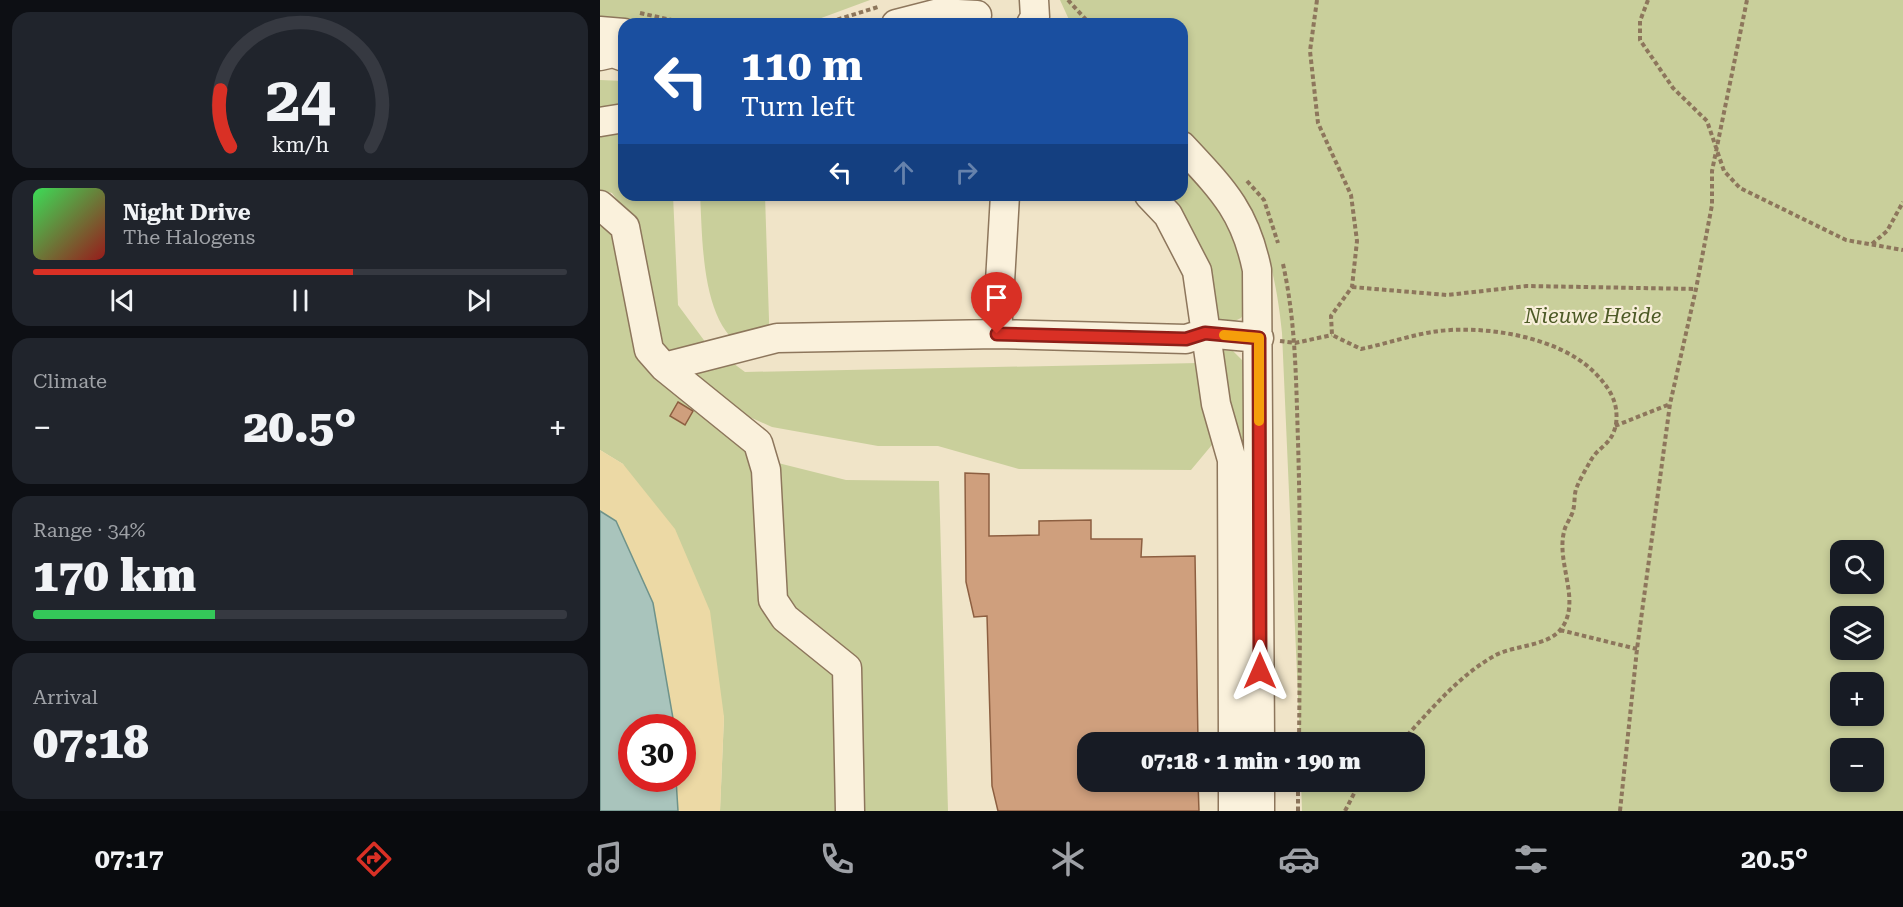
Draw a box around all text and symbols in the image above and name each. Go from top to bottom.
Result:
text: 110 m [741,41,863,90]
icon: left [642,42,720,120]
text: 24 [265,63,335,136]
text: Turn left [741,91,855,123]
text: km/h [271,132,329,157]
icon: left [824,156,857,189]
icon: ahead [887,156,920,189]
icon: right [950,156,983,189]
text: Night Drive [123,200,251,225]
text: The Halogens [123,225,255,249]
pin [971,272,1022,334]
icon: arrive [980,281,1013,314]
icon: previous [106,284,139,317]
icon: pause [284,284,317,317]
icon: next [462,284,495,317]
park label: Nieuwe Heide [1524,304,1661,328]
text: Climate [33,369,107,393]
text: 20.5° [243,400,357,453]
text: − [33,408,51,447]
text: + [549,408,567,447]
text: Range · 34% [33,518,145,542]
map controls [1830,540,1884,792]
button: search [1830,540,1884,594]
text: 170 km [33,549,196,602]
button: layers [1830,606,1884,660]
position arrow [1228,639,1292,703]
button: + [1830,672,1884,726]
text: Arrival [33,685,98,709]
speed limit sign: 30 [618,714,696,792]
text: 07:18 [33,716,149,769]
button: − [1830,738,1884,792]
text: 07:18 · 1 min · 190 m [1141,749,1361,774]
icon: directions [353,838,395,880]
icon: music [584,838,626,880]
icon: phone [816,838,858,880]
icon: climate [1047,838,1089,880]
icon: car [1278,838,1320,880]
icon: filters [1510,838,1552,880]
text: 07:17 [95,843,164,875]
text: 20.5° [1741,843,1808,875]

